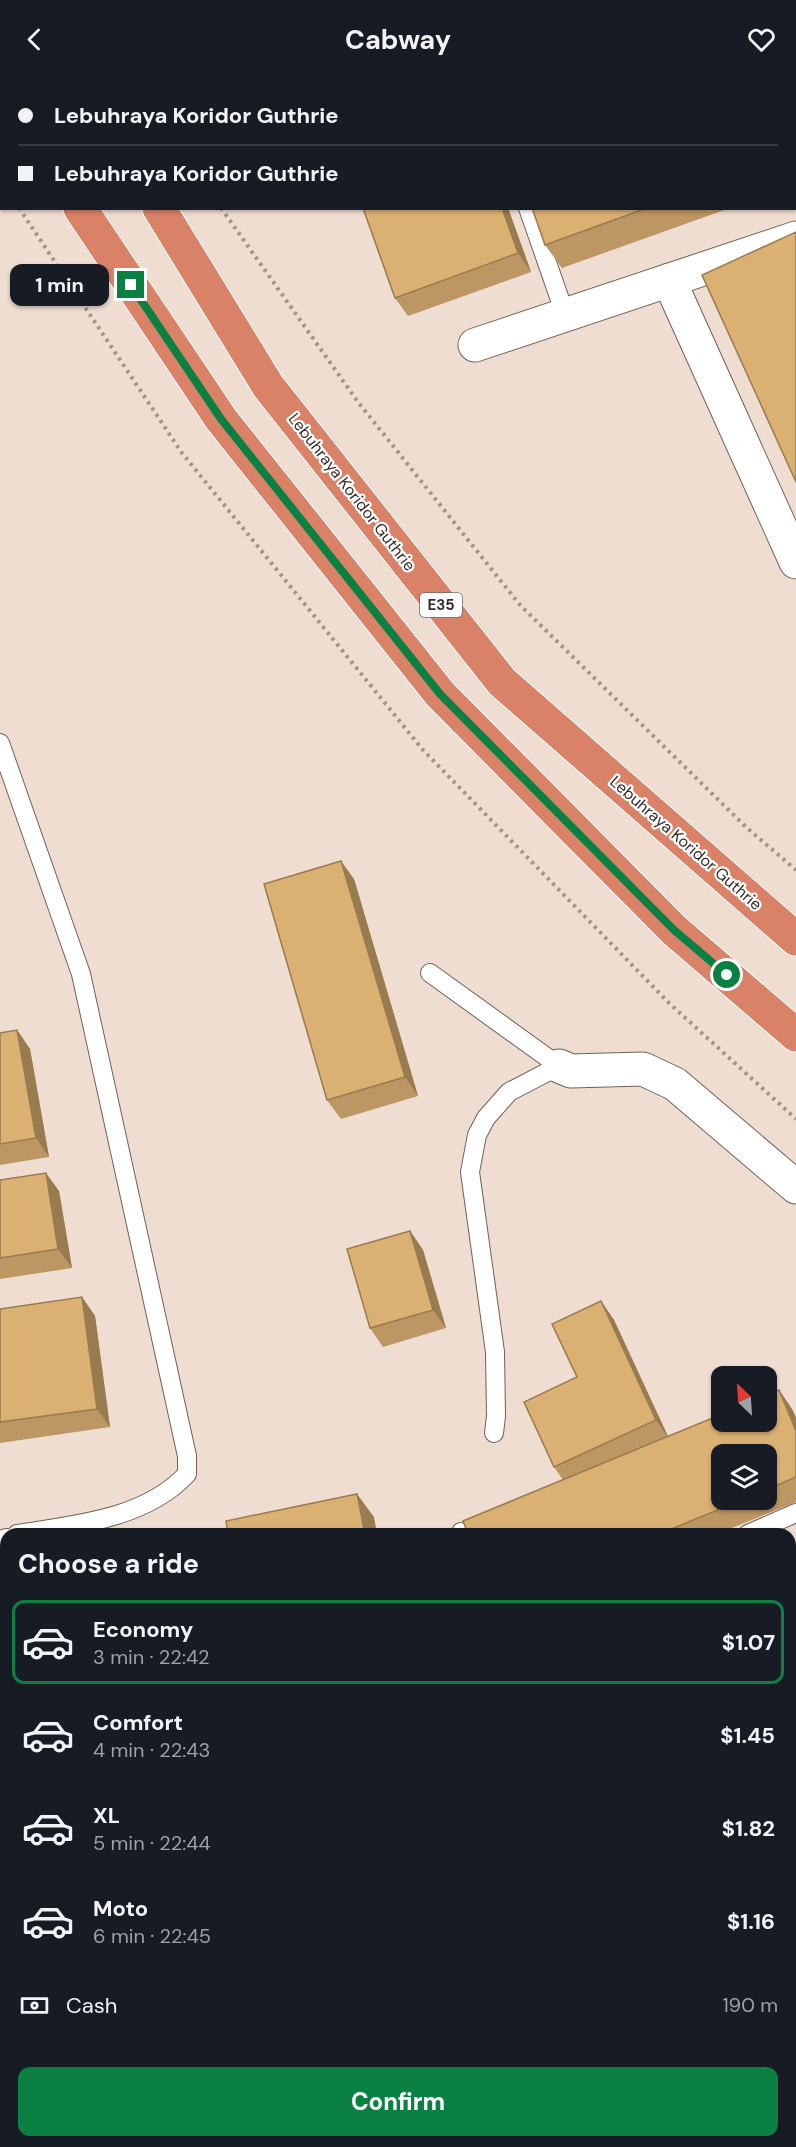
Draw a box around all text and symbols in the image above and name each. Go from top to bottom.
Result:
text: Cabway [345,22,451,57]
icon: back [18,23,51,56]
icon: heart [745,23,778,56]
text: Lebuhraya Koridor Guthrie [54,101,338,130]
text: Lebuhraya Koridor Guthrie [54,159,338,188]
callout: 1 min [11,264,110,306]
route end [117,271,144,298]
text: 1 min [35,272,84,298]
street label: Lebuhraya Koridor Guthrie [284,409,420,575]
road number: E35 [420,593,462,617]
street label: Lebuhraya Koridor Guthrie [606,771,766,915]
route start [713,961,740,988]
north arrow [711,1366,777,1432]
map controls [711,1366,777,1510]
button: layers [711,1444,777,1510]
text: Choose a ride [18,1546,199,1581]
icon: car [21,1615,75,1669]
text: Economy [93,1615,193,1644]
text: $1.07 [722,1628,775,1657]
text: 3 min · 22:42 [93,1644,210,1670]
icon: car [21,1708,75,1762]
text: Comfort [93,1708,183,1737]
text: $1.45 [720,1721,775,1750]
text: 4 min · 22:43 [93,1737,210,1763]
icon: car [21,1801,75,1855]
text: XL [93,1801,120,1830]
text: $1.82 [722,1814,775,1843]
text: 5 min · 22:44 [93,1830,211,1856]
icon: car [21,1894,75,1948]
text: Moto [93,1894,148,1923]
text: $1.16 [727,1907,775,1936]
text: 6 min · 22:45 [93,1923,211,1949]
icon: cash [18,1989,51,2022]
text: Cash [66,1991,117,2020]
text: 190 m [722,1992,778,2018]
button: Confirm [18,2067,778,2136]

